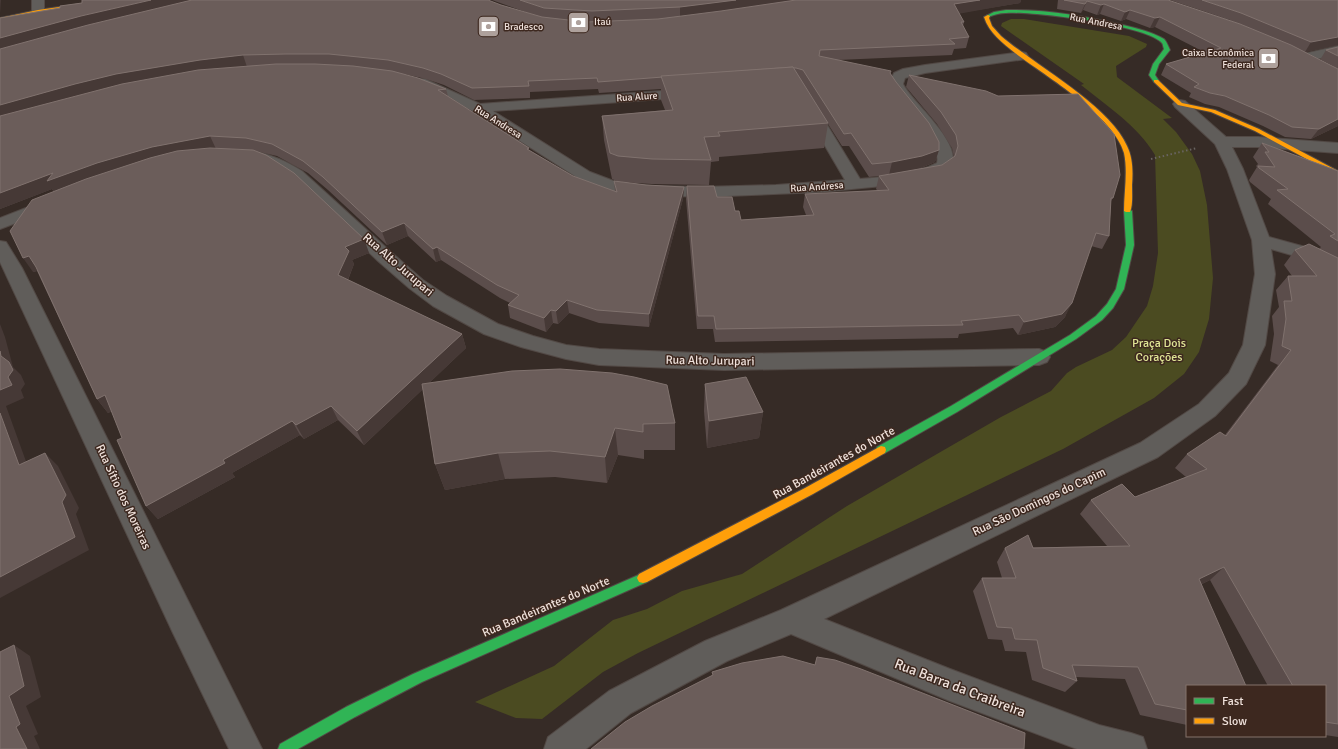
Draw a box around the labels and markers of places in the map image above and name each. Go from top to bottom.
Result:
bank icon: Itaú [565,9,591,35]
bank icon: Bradesco [476,14,502,40]
place label: Itaú [594,16,611,28]
place label: Bradesco [504,21,543,33]
bank icon: Caixa Econômica Federal [1256,46,1282,72]
place label: Caixa Econômica Federal [1182,47,1254,71]

